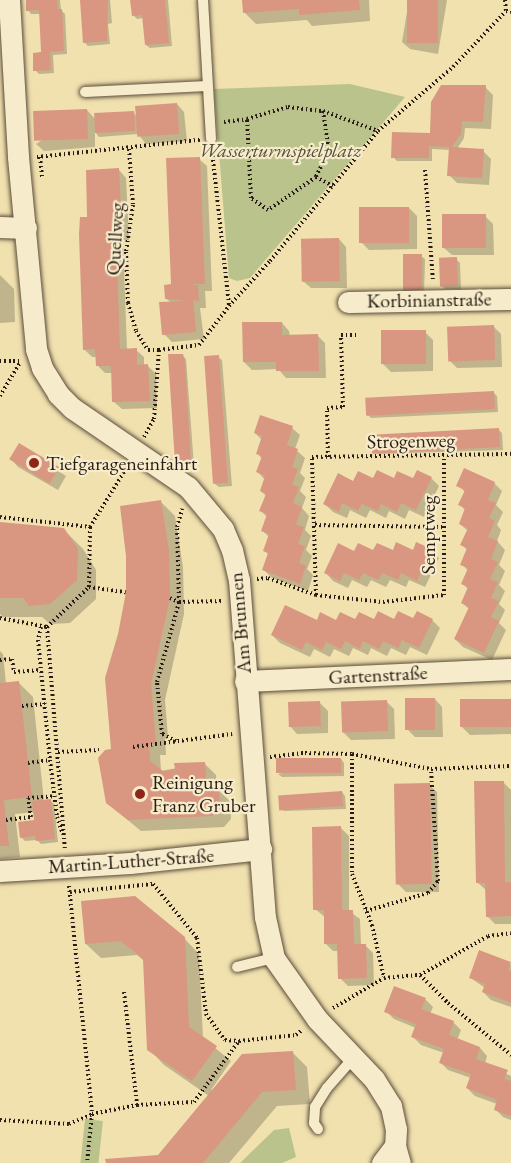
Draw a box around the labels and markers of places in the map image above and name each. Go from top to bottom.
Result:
place label: Tiefgarageneinfahrt [46,451,197,475]
marker: Tiefgarageneinfahrt [27,456,41,470]
place label: Reinigung Franz Gruber [152,771,256,818]
marker: Reinigung Franz Gruber [133,787,147,801]

